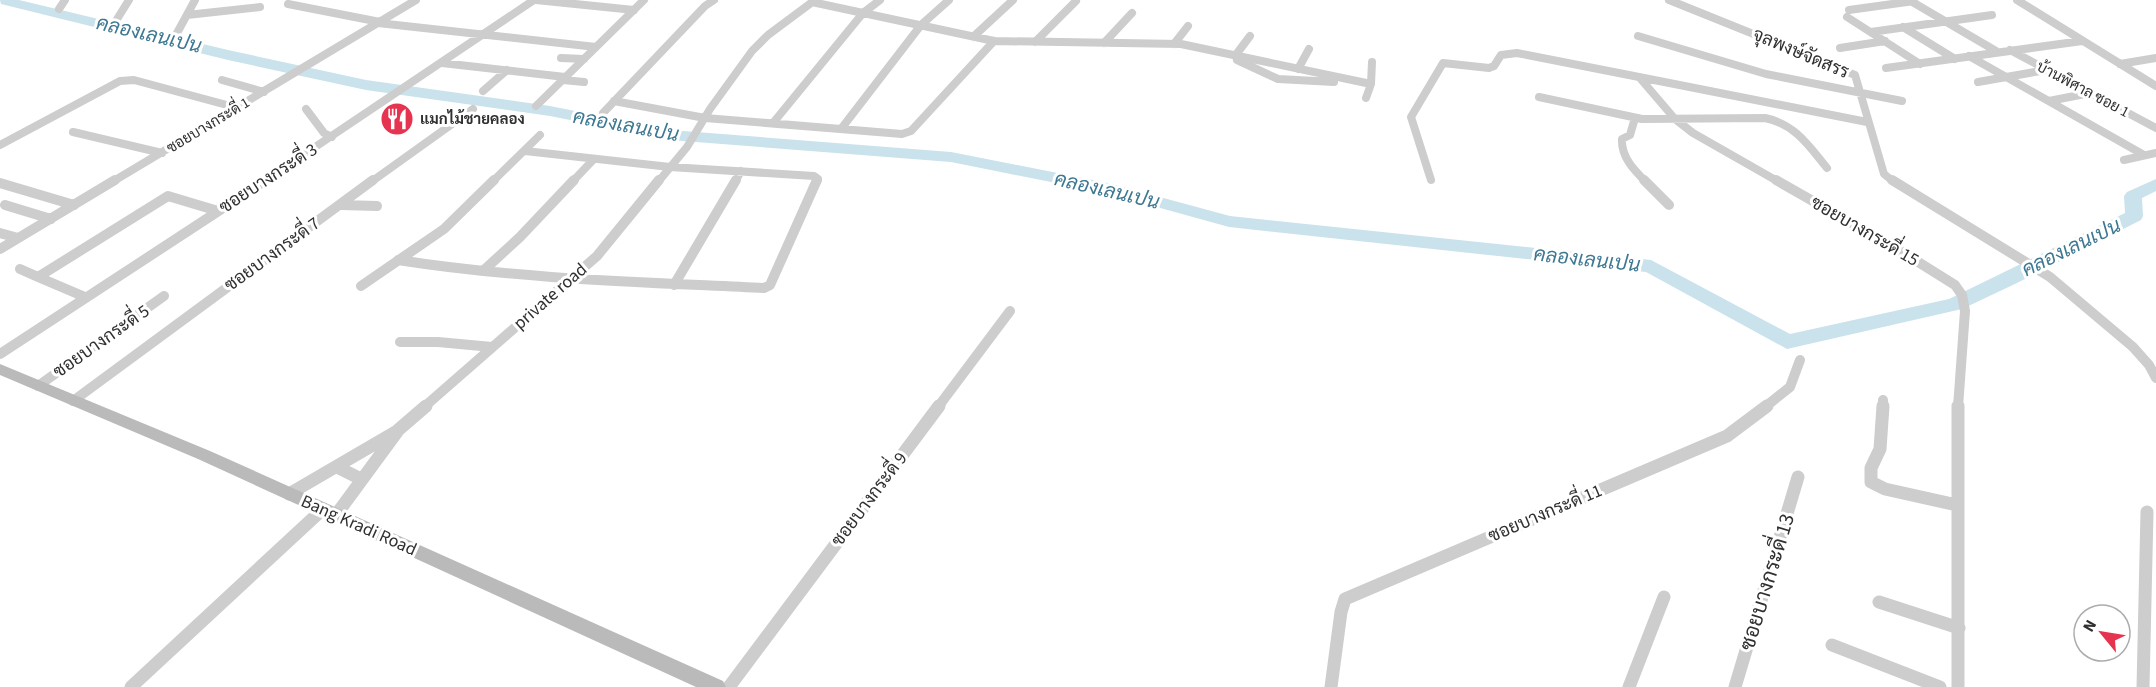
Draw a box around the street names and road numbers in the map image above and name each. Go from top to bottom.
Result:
street label: จุลพงษ์จัดสรร [1749,21,1853,85]
street label: บ้านพิศาล ซอย 1 [2033,56,2133,123]
street label: ซอยบางกระดี่ 1 [160,88,254,159]
street label: ซอยบางกระดี่ 3 [212,134,322,220]
street label: ซอยบางกระดี่ 15 [1806,187,1926,273]
street label: ซอยบางกระดี่ 7 [217,208,325,298]
street label: private road [508,257,593,336]
street label: ซอยบางกระดี่ 5 [46,296,155,384]
street label: ซอยบางกระดี่ 9 [822,444,913,552]
street label: ซอยบางกระดี่ 11 [1483,475,1606,549]
street label: Bang Kradi Road [297,489,421,562]
street label: ซอยบางกระดี่ 13 [1727,508,1802,654]

